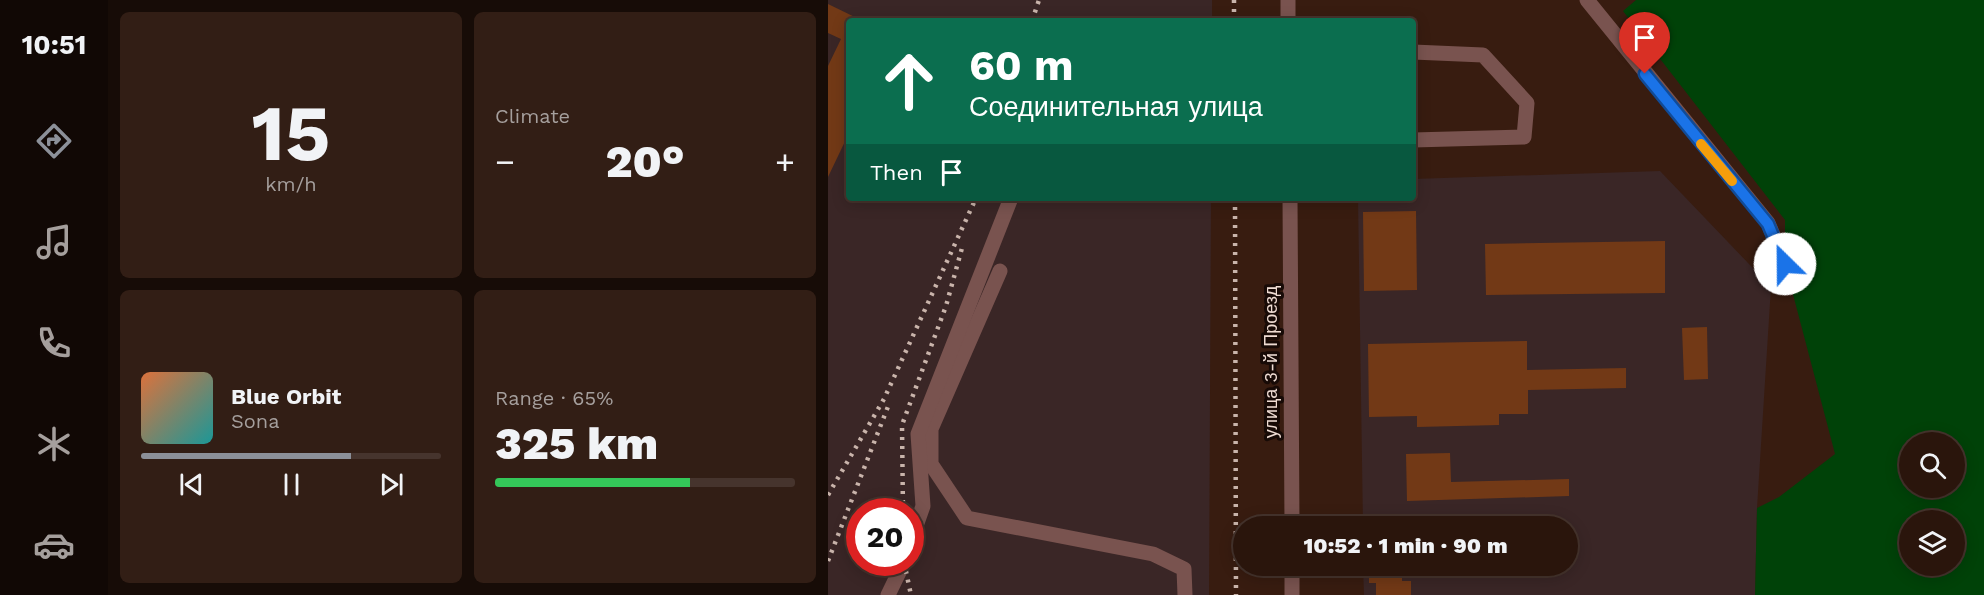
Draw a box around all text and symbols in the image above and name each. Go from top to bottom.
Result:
pin [1619,12,1670,74]
icon: arrive [1628,21,1661,54]
text: 10:51 [22,29,86,61]
text: 60 m [969,41,1073,90]
icon: ahead [870,42,948,120]
text: 15 [251,87,331,179]
text: Соединительная улица [969,91,1263,123]
text: Climate [495,104,570,128]
icon: directions [33,120,75,162]
text: 20° [605,135,685,188]
text: − [495,142,515,181]
text: + [775,142,795,181]
icon: arrive [935,156,968,189]
text: Then [870,160,923,185]
text: km/h [265,172,317,196]
icon: music [33,221,75,263]
position arrow [1753,232,1817,296]
street label: улица 3-й Проезд [1260,285,1281,438]
icon: phone [33,322,75,364]
text: Blue Orbit [231,384,341,409]
text: Range · 65% [495,386,613,410]
text: Sona [231,409,280,433]
text: 325 km [495,417,658,470]
icon: climate [33,423,75,465]
map controls [1899,432,1965,576]
button: search [1899,432,1965,498]
icon: previous [175,468,208,501]
icon: pause [275,468,308,501]
icon: next [375,468,408,501]
speed limit sign: 20 [846,498,924,576]
button: layers [1899,510,1965,576]
icon: car [33,524,75,566]
text: 10:52 · 1 min · 90 m [1304,533,1508,558]

